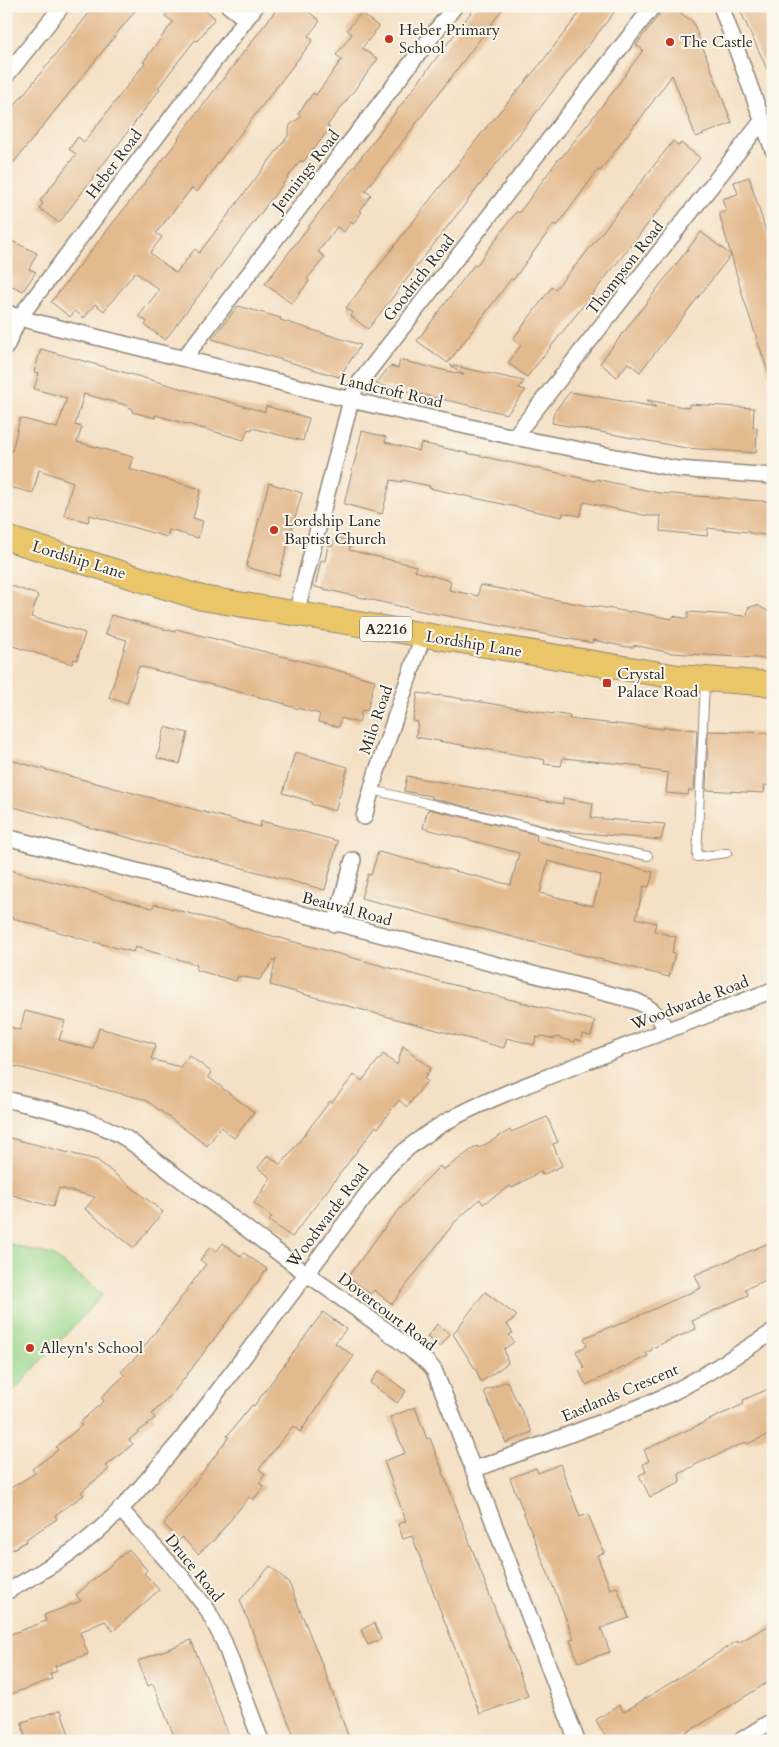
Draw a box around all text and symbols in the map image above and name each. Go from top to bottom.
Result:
place label: Heber Primary School [399,19,501,59]
place label: The Castle [680,31,753,53]
marker: Heber Primary School [383,33,395,45]
marker: The Castle [664,36,676,48]
street label: Heber Road [81,124,148,203]
street label: Jennings Road [266,125,345,218]
street label: Thompson Road [581,216,669,320]
street label: Goodrich Road [378,230,460,326]
street label: Landcroft Road [337,368,445,414]
place label: Lordship Lane Baptist Church [284,510,386,550]
marker: Lordship Lane Baptist Church [268,524,280,536]
street label: Lordship Lane [29,535,129,585]
road number: A2216 [360,616,412,642]
street label: Lordship Lane [424,626,524,662]
place label: Crystal Palace Road [617,663,699,703]
marker: Crystal Palace Road [601,677,613,689]
street label: Milo Road [354,682,398,758]
street label: Beauval Road [300,886,395,932]
street label: Woodwarde Road [627,970,752,1036]
street label: Woodwarde Road [281,1159,374,1273]
street label: Dovercourt Road [333,1268,441,1357]
place label: Alleyn's School [40,1337,143,1359]
marker: Alleyn's School [24,1342,36,1354]
street label: Eastlands Crescent [558,1358,682,1428]
street label: Druce Road [160,1529,229,1607]

